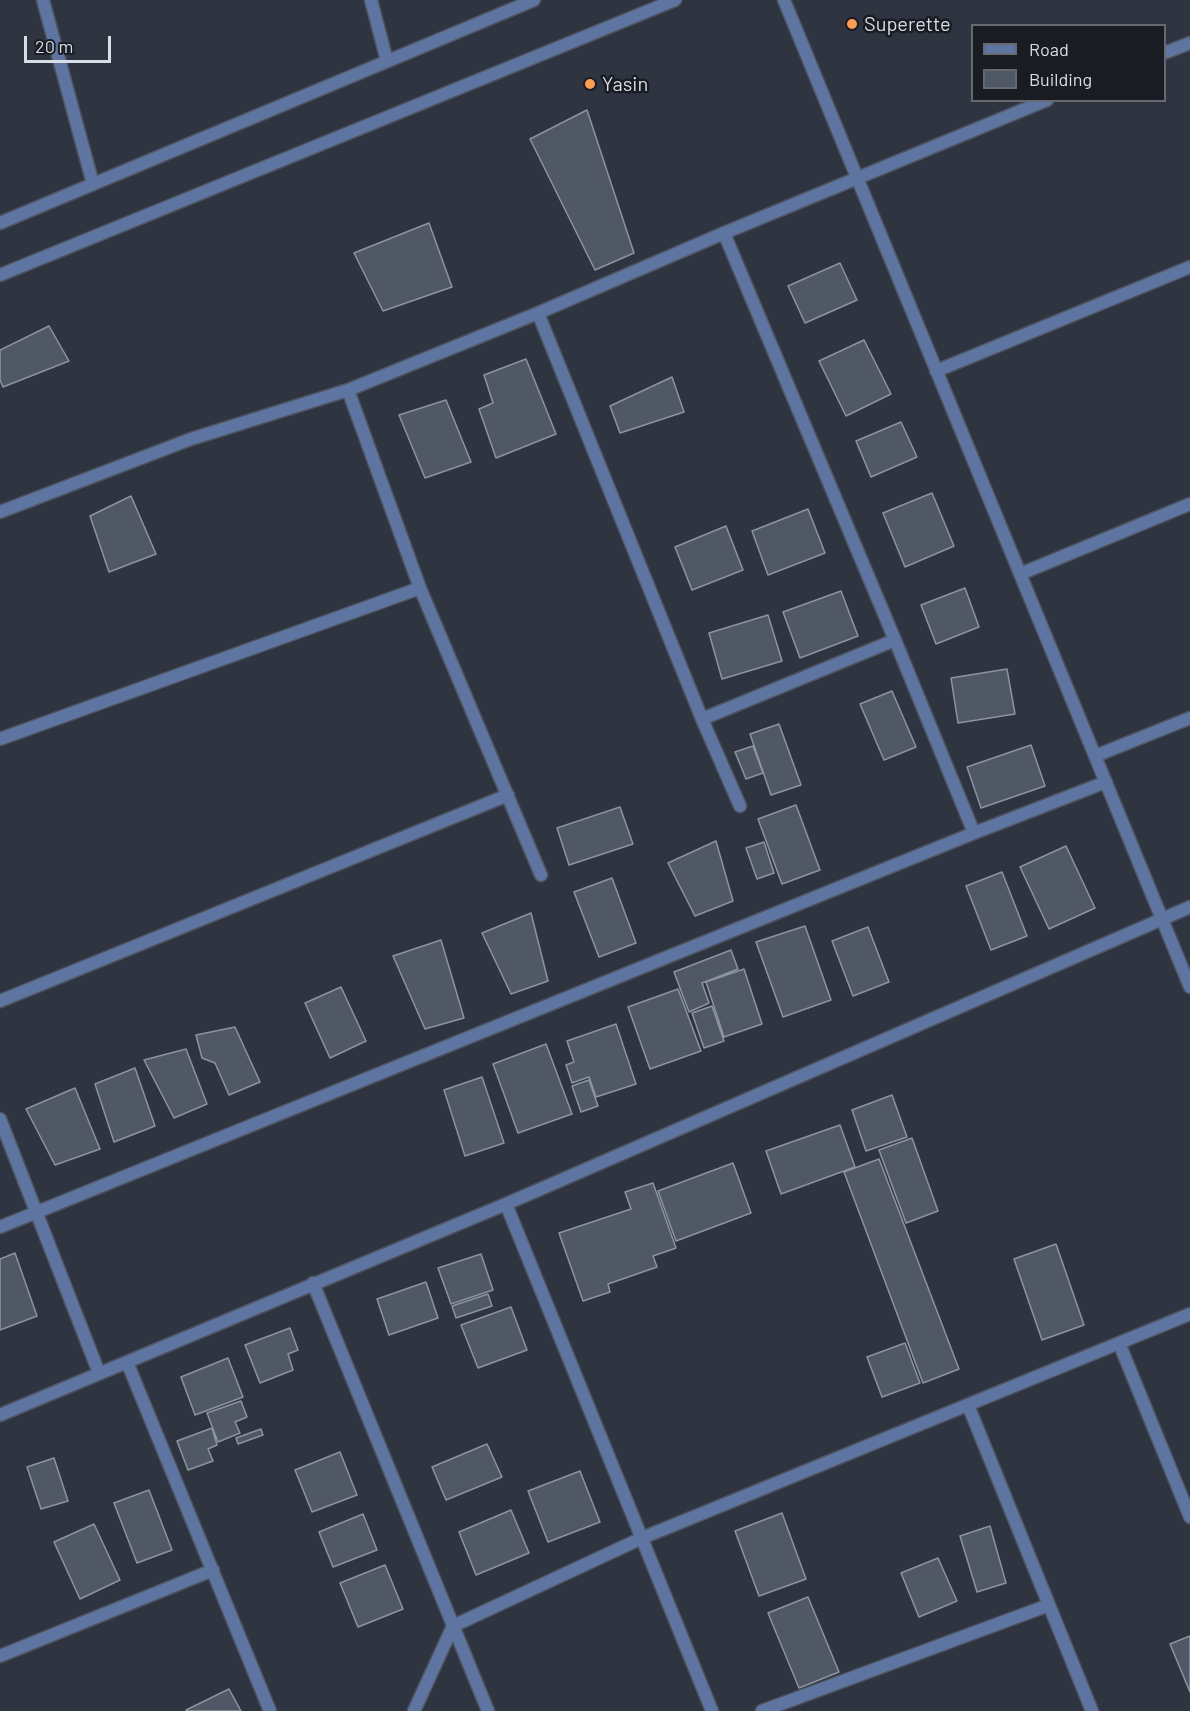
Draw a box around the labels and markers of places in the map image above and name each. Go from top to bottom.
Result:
place label: Superette [864,12,951,36]
marker: Superette [845,17,859,31]
place label: Yasin [602,72,648,96]
marker: Yasin [583,77,597,91]

